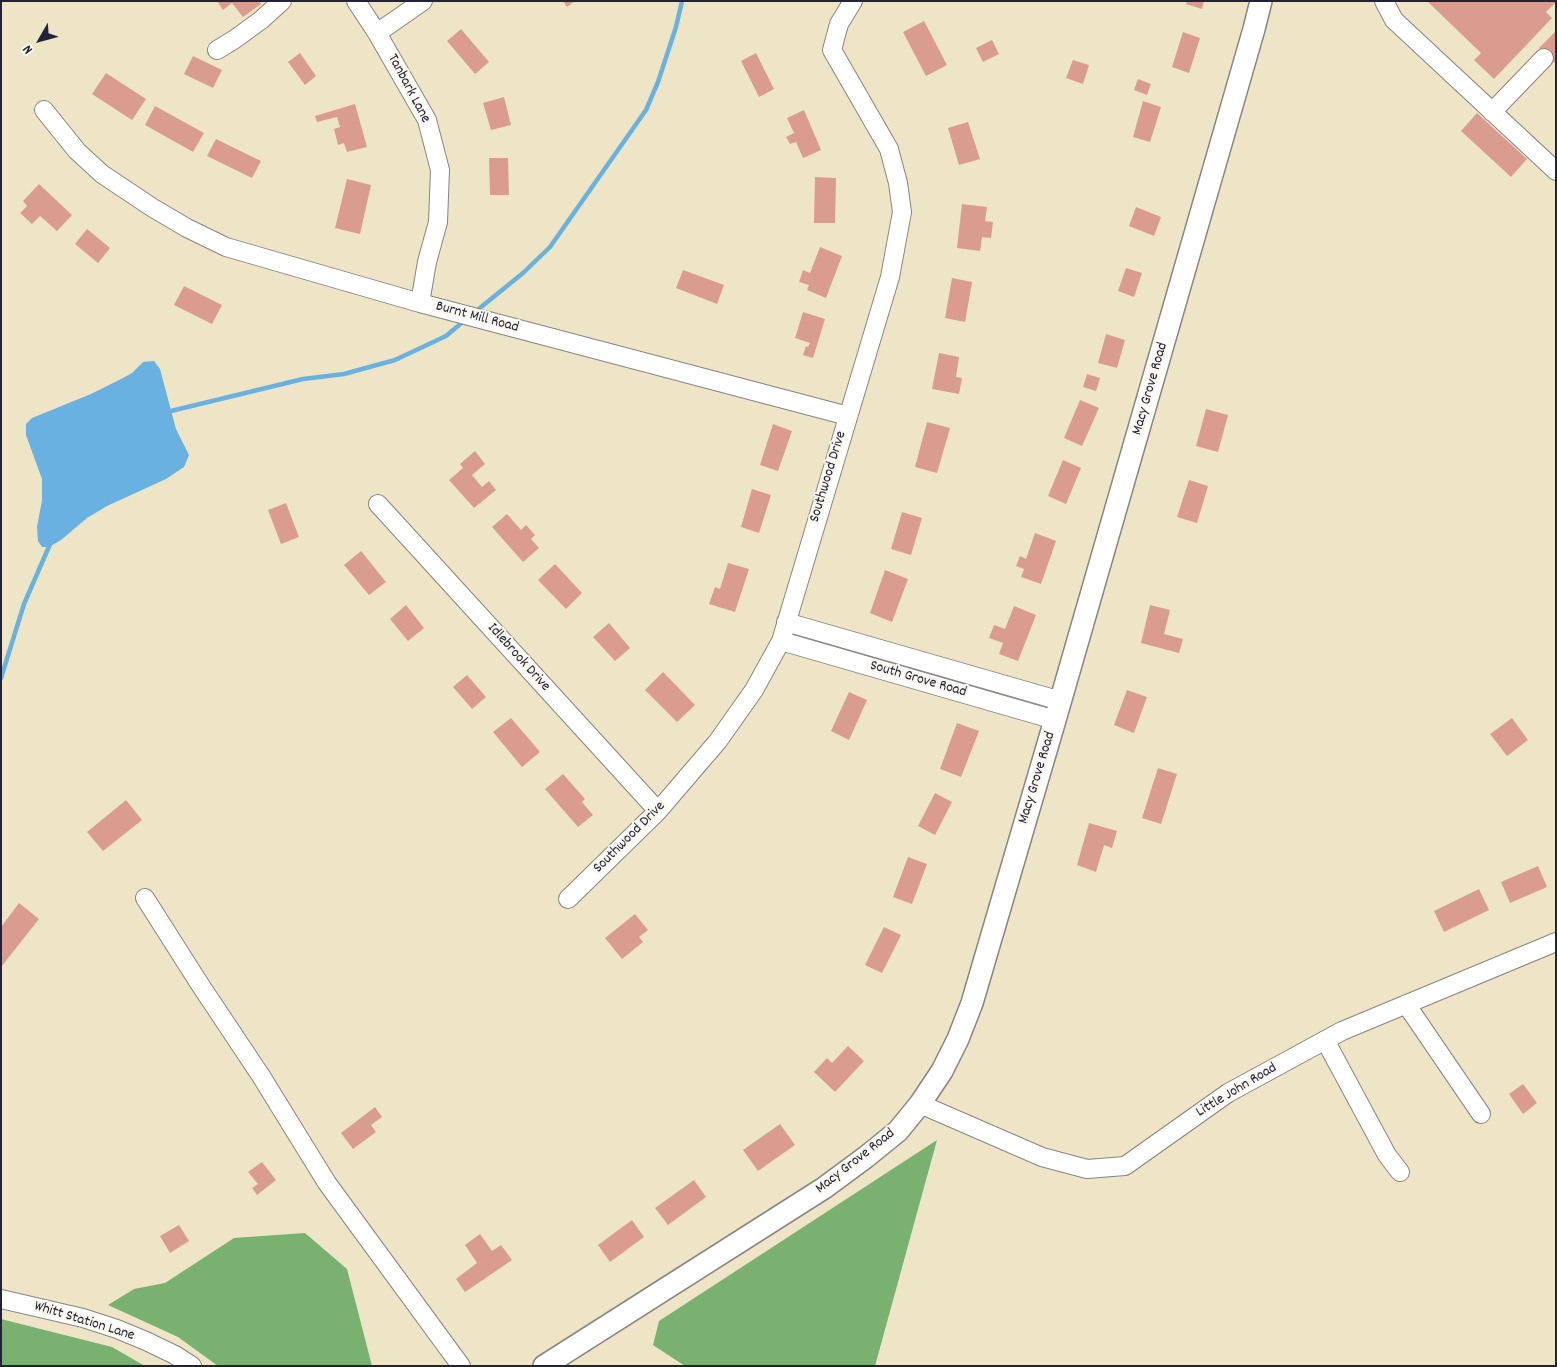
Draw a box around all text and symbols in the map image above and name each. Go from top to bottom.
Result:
north arrow [15,15,65,65]
text: N [18,40,38,58]
street label: Tanbark Lane [382,52,434,126]
street label: Burnt Mill Road [434,298,520,338]
street label: Macy Grove Road [1129,341,1173,437]
street label: Southwood Drive [807,429,851,525]
street label: Idlebrook Drive [483,620,553,696]
street label: South Grove Road [868,658,968,702]
street label: Macy Grove Road [1015,730,1061,826]
street label: Southwood Drive [590,798,670,878]
street label: Little John Road [1193,1060,1281,1122]
street label: Macy Grove Road [813,1126,899,1198]
street label: Whitt Station Lane [32,1298,136,1346]

